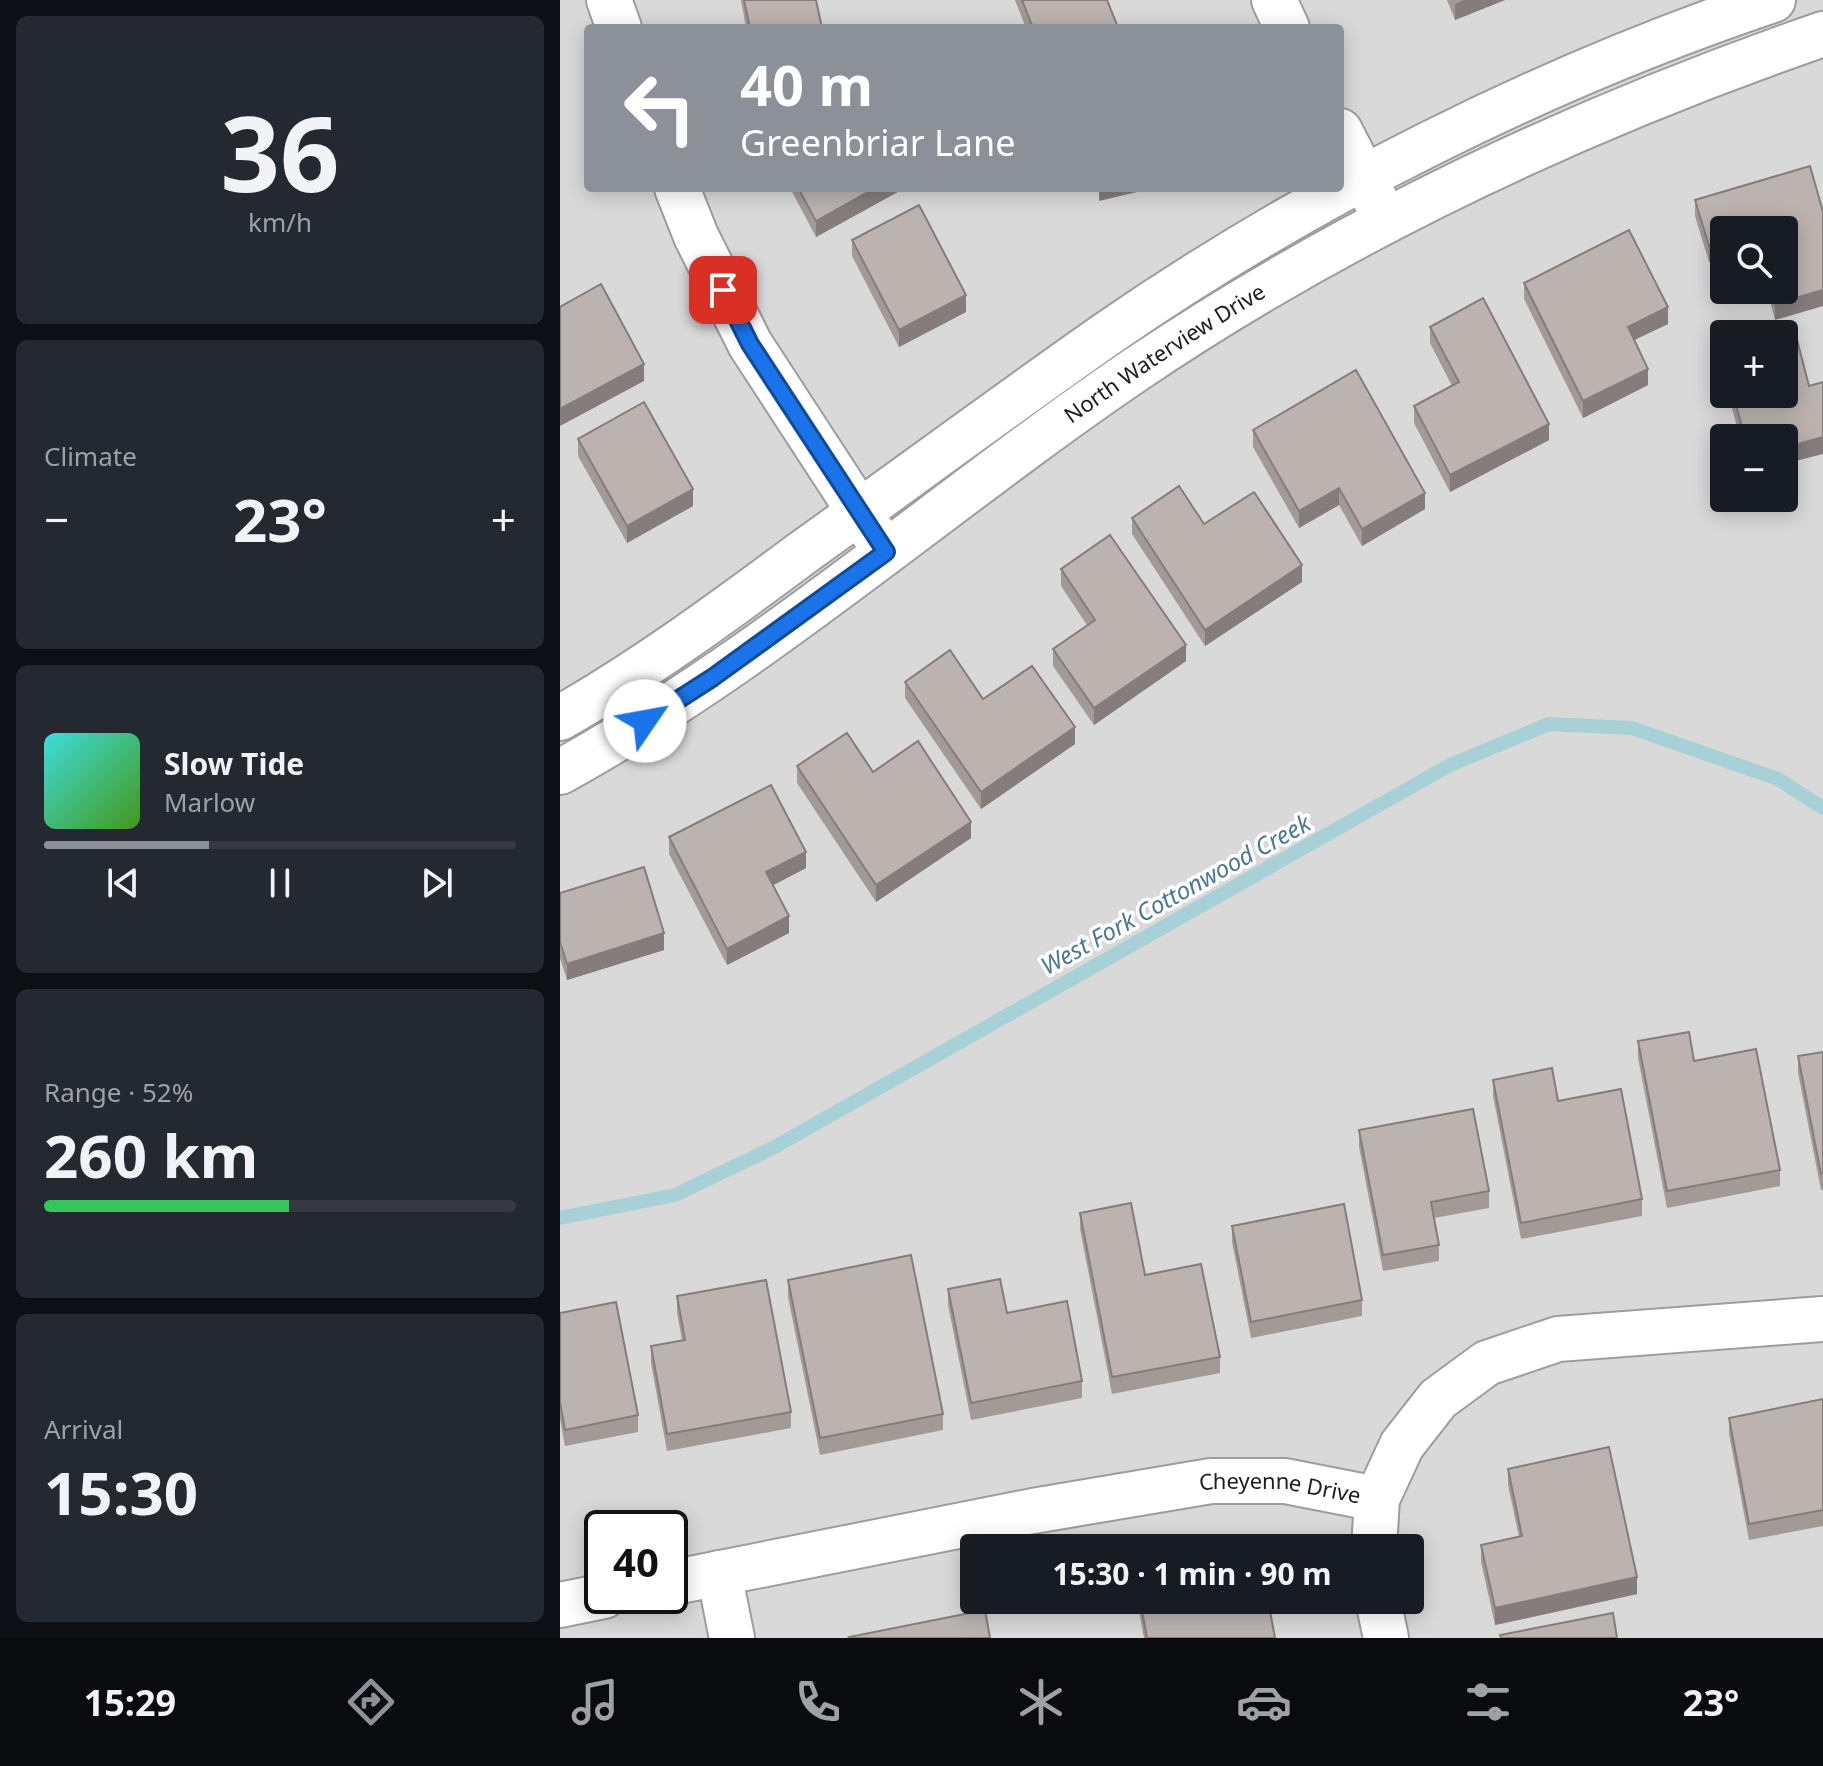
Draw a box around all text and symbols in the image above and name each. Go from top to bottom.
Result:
text: 40 m [740,46,873,122]
icon: left [608,56,712,160]
text: 36 [221,81,339,222]
text: Greenbriar Lane [740,118,1016,167]
text: km/h [248,204,312,240]
map controls [1710,216,1798,512]
button: search [1710,216,1798,304]
pin [689,256,757,324]
icon: arrive [701,268,745,312]
street label: North Waterview Drive [1057,275,1270,429]
button: + [1710,320,1798,408]
button: − [1710,424,1798,512]
text: Climate [44,438,137,474]
text: 23° [233,478,327,560]
text: − [44,489,69,549]
text: + [491,489,516,549]
position arrow [603,679,687,763]
text: Slow Tide [164,743,304,784]
text: Marlow [164,784,255,820]
water label: West Fork Cottonwood Creek [1034,805,1317,982]
icon: previous [101,861,145,905]
icon: pause [258,861,302,905]
icon: next [415,861,459,905]
text: Range · 52% [44,1074,193,1110]
text: 260 km [44,1114,258,1196]
text: Arrival [44,1411,123,1447]
text: 15:30 [44,1451,198,1533]
street label: Cheyenne Drive [1196,1465,1364,1510]
speed limit sign: 40 [584,1510,688,1614]
text: 15:30 · 1 min · 90 m [1052,1553,1332,1594]
icon: directions [343,1674,399,1730]
icon: music [567,1674,623,1730]
icon: phone [790,1674,846,1730]
icon: climate [1013,1674,1069,1730]
icon: car [1236,1674,1292,1730]
icon: filters [1460,1674,1516,1730]
text: 15:29 [84,1678,176,1727]
text: 23° [1683,1678,1739,1727]

